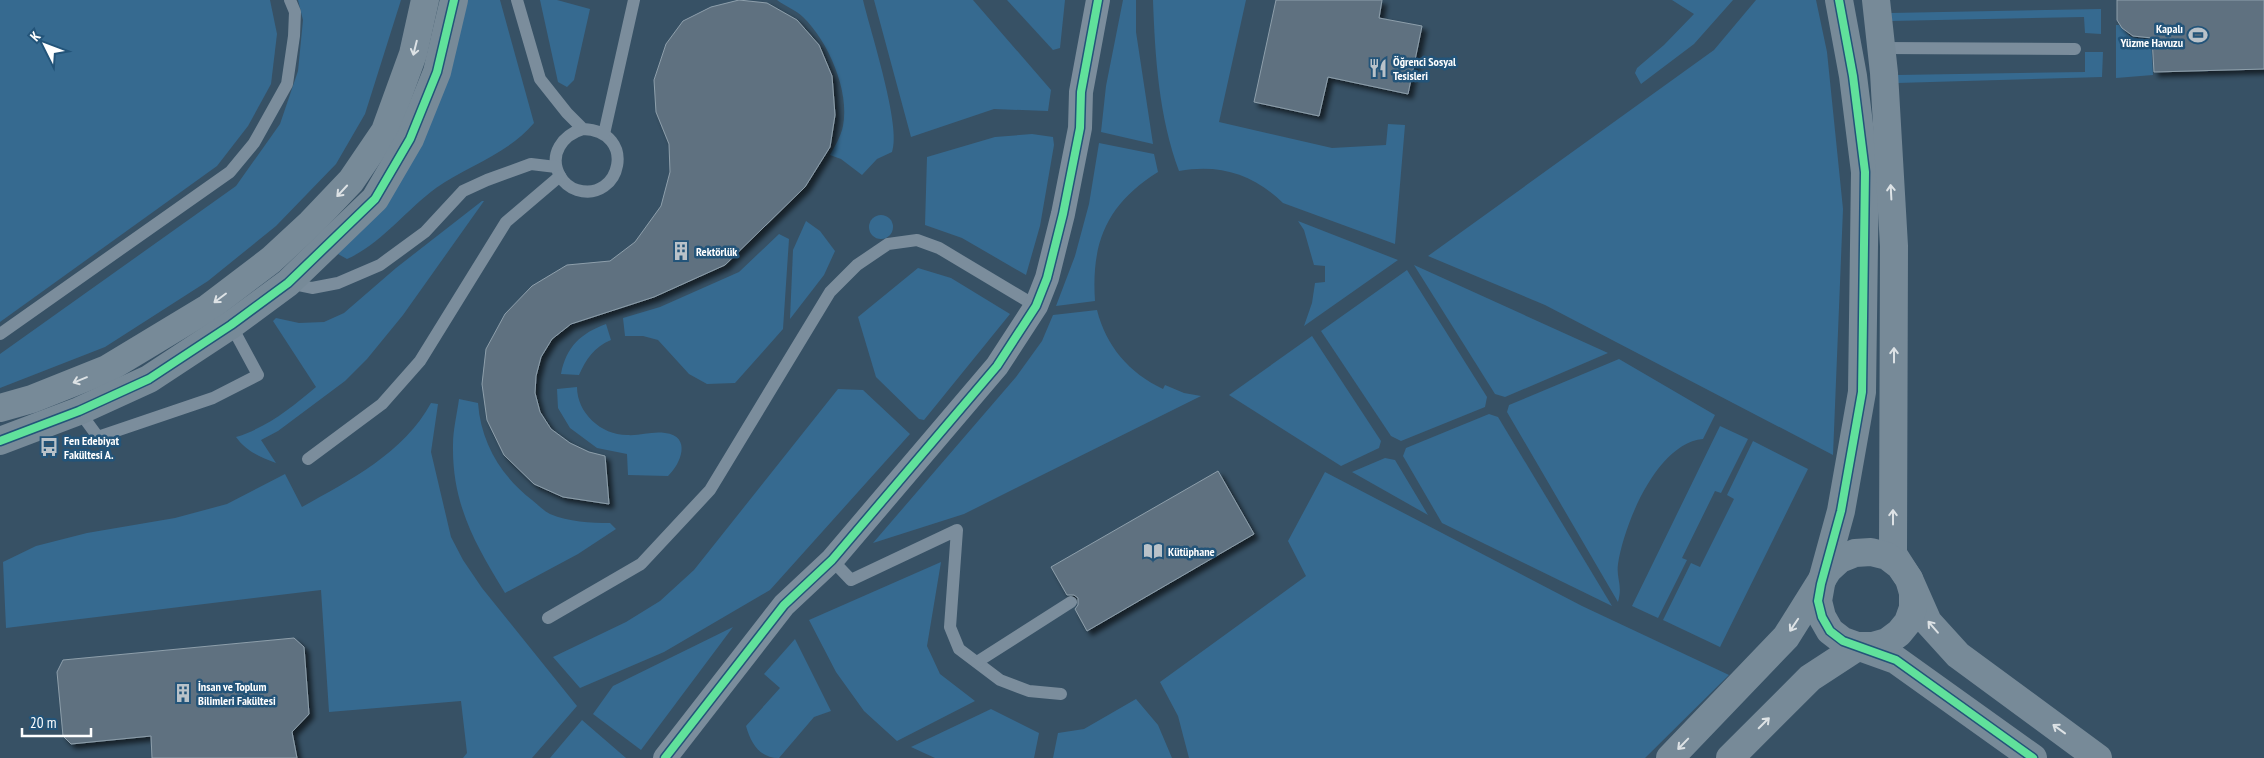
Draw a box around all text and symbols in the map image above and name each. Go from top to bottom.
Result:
north arrow [20,20,70,70]
place label: Kapalı Yüzme Havuzu [2120,21,2183,50]
sports icon: Kapalı Yüzme Havuzu [2187,24,2209,46]
text: K [26,27,45,45]
one-way arrow [410,39,419,55]
place label: Öğrenci Sosyal Tesisleri [1393,54,1456,83]
restaurant icon: Öğrenci Sosyal Tesisleri [1367,57,1389,79]
one-way arrow [336,184,347,197]
one-way arrow [1886,184,1895,200]
building icon: Rektörlük [670,240,692,262]
place label: Rektörlük [696,244,737,259]
one-way arrow [214,293,227,304]
one-way arrow [1889,347,1899,363]
one-way arrow [73,376,89,385]
place label: Fen Edebiyat Fakültesi A. [64,433,119,462]
bus stop icon: Fen Edebiyat Fakültesi A. [38,436,60,458]
one-way arrow [1888,509,1898,526]
library icon: Kütüphane [1142,540,1164,562]
place label: Kütüphane [1168,544,1215,559]
one-way arrow [1789,618,1799,632]
one-way arrow [1927,621,1939,634]
place label: İnsan ve Toplum Bilimleri Fakültesi [198,679,276,708]
building icon: İnsan ve Toplum Bilimleri Fakültesi [172,682,194,704]
scale bar [22,706,91,738]
text: 20 m [30,713,56,732]
one-way arrow [1758,717,1770,730]
one-way arrow [2052,724,2066,734]
one-way arrow [1677,738,1689,750]

